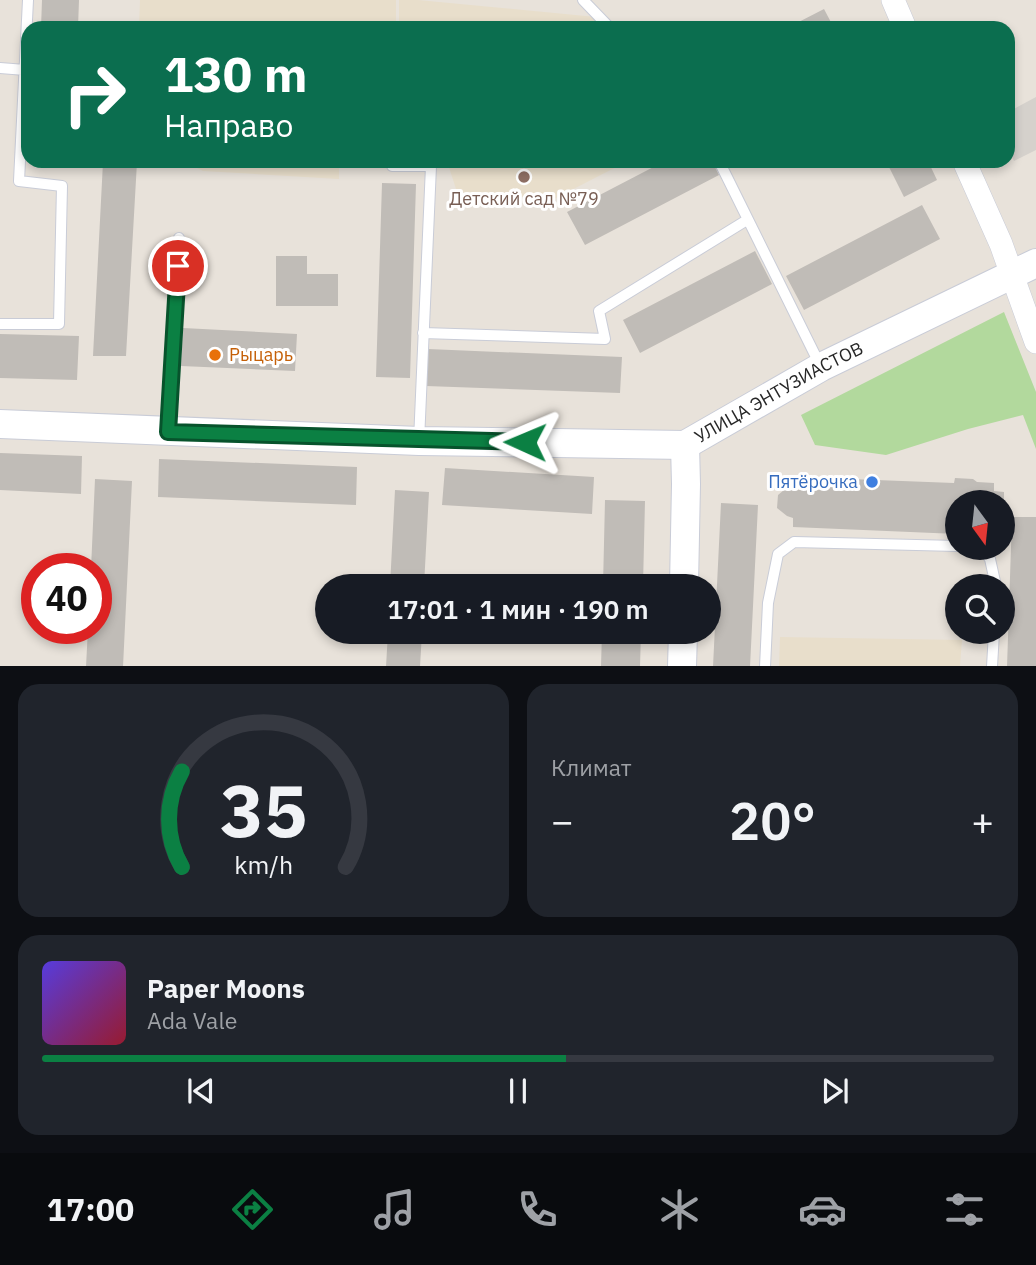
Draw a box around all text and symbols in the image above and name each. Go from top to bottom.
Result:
text: 130 m [164,42,308,105]
icon: right [49,49,140,140]
text: Направо [164,104,293,146]
marker: Детский сад №79 [516,169,532,185]
place label: Детский сад №79 [449,187,599,210]
pin [148,236,208,296]
icon: arrive [159,247,197,285]
street label: УЛИЦА ЭНТУЗИАСТОВ [690,336,867,448]
place label: Рыцарь [229,343,293,366]
marker: Рыцарь [207,347,223,363]
position arrow [488,405,562,479]
place label: Пятёрочка [768,470,858,493]
marker: Пятёрочка [864,474,880,490]
north arrow [945,490,1015,560]
map controls [945,490,1015,644]
speed limit sign: 40 [21,553,112,644]
button: search [945,574,1015,644]
text: 17:01 · 1 мин · 190 m [387,592,649,626]
text: Климат [551,752,632,782]
text: 35 [220,762,307,857]
text: 20° [729,787,816,854]
text: − [551,796,574,845]
text: + [971,796,994,845]
text: km/h [234,847,293,880]
text: Paper Moons [147,971,305,1005]
text: Ada Vale [147,1005,237,1035]
icon: previous [182,1072,220,1110]
icon: pause [499,1072,537,1110]
icon: next [816,1072,854,1110]
icon: directions [228,1185,277,1234]
icon: music [370,1185,419,1234]
icon: phone [513,1185,562,1234]
icon: climate [655,1185,704,1234]
icon: car [798,1185,847,1234]
icon: filters [940,1185,989,1234]
text: 17:00 [47,1188,134,1230]

